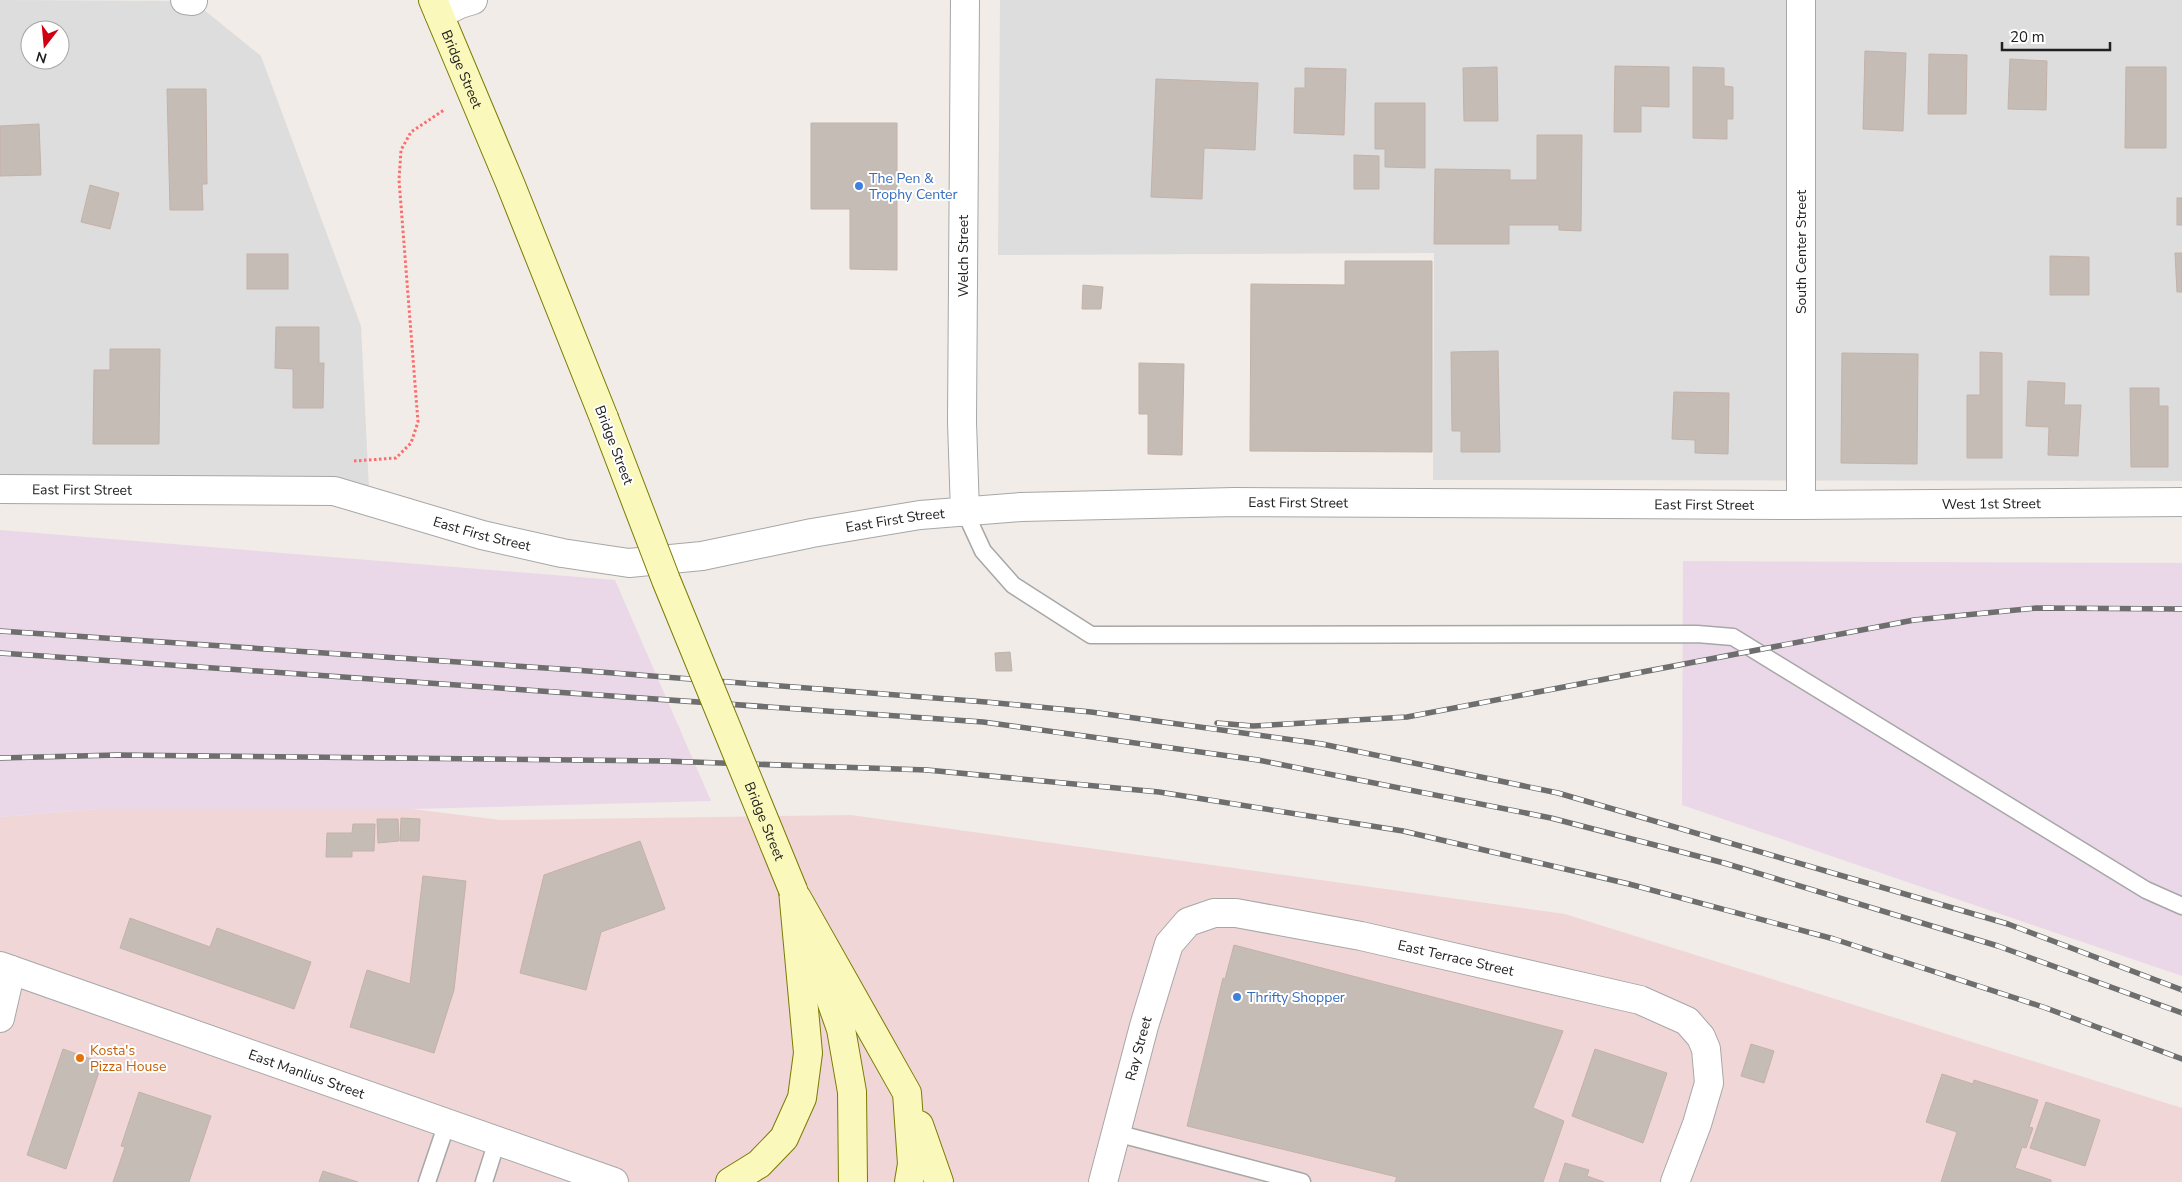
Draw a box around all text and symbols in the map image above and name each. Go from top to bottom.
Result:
north arrow [20,20,70,70]
scale bar [2002,20,2110,52]
street label: Bridge Street [437,27,487,111]
text: 20 m [2010,27,2045,47]
text: N [34,46,49,68]
place label: The Pen & Trophy Center [869,169,958,204]
marker: The Pen & Trophy Center [853,180,865,192]
street label: South Center Street [1792,190,1811,314]
street label: Welch Street [954,215,973,297]
street label: Bridge Street [590,403,638,487]
street label: East First Street [32,480,132,499]
street label: East First Street [1248,493,1348,512]
street label: West 1st Street [1942,494,2041,513]
street label: East First Street [1654,495,1754,514]
street label: East First Street [844,504,945,537]
street label: East First Street [431,512,533,555]
street label: Bridge Street [740,779,789,863]
street label: East Terrace Street [1396,935,1516,980]
place label: Thrifty Shopper [1247,988,1345,1007]
marker: Thrifty Shopper [1231,991,1243,1003]
street label: Ray Street [1121,1014,1156,1083]
place label: Kosta's Pizza House [90,1041,167,1076]
street label: East Manlius Street [246,1045,367,1103]
marker: Kosta's Pizza House [74,1052,86,1064]

